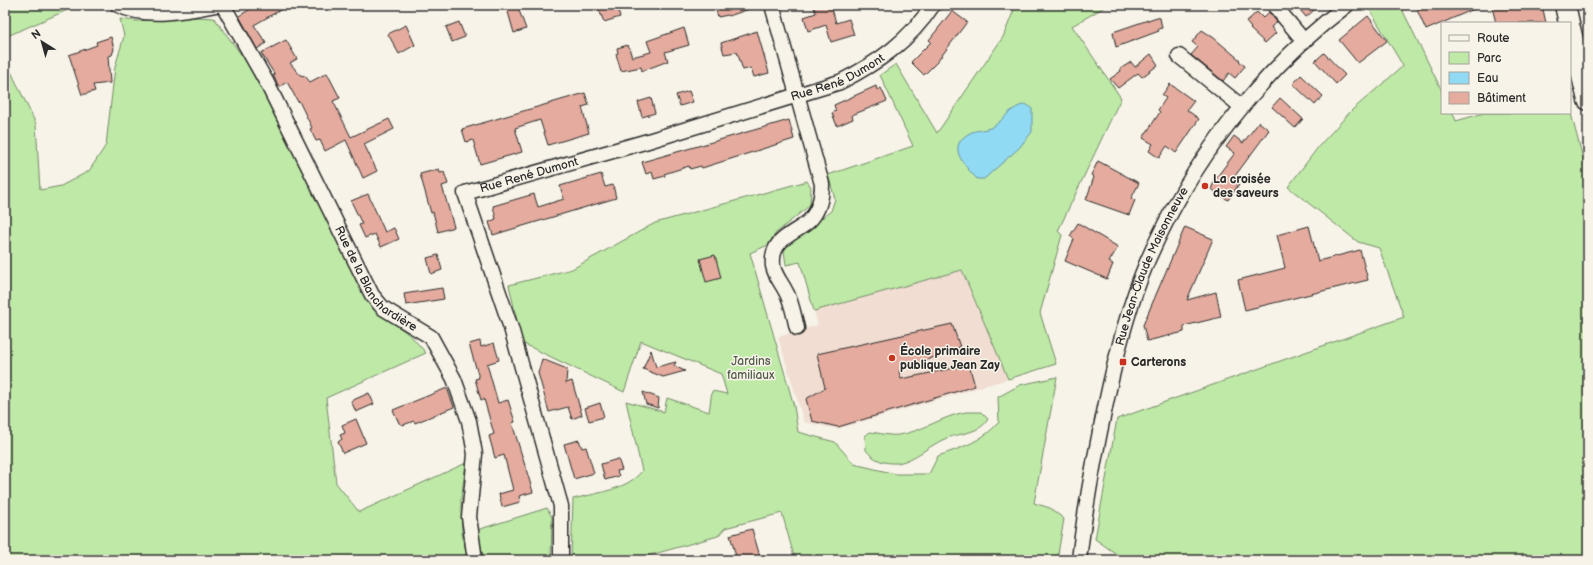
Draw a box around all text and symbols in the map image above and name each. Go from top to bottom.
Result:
north arrow [22,22,62,62]
legend [1441,22,1571,114]
text: N [29,27,43,42]
text: Route [1477,31,1509,46]
street label: Rue René Dumont [789,51,888,105]
text: Parc [1477,51,1501,66]
text: Eau [1477,71,1498,86]
text: Bâtiment [1477,91,1526,106]
street label: Rue René Dumont [478,154,580,196]
place label: La croisée des saveurs [1213,172,1279,201]
marker: La croisée des saveurs [1200,181,1210,191]
street label: Rue Jean-Claude Maisonneuve [1113,185,1192,347]
street label: Rue de la Blanchardière [331,224,420,335]
place label: École primaire publique Jean Zay [900,342,1000,373]
marker: École primaire publique Jean Zay [887,353,897,363]
park label: Jardins familiaux [727,354,775,383]
place label: Carterons [1131,355,1186,370]
marker: Carterons [1118,357,1128,367]

